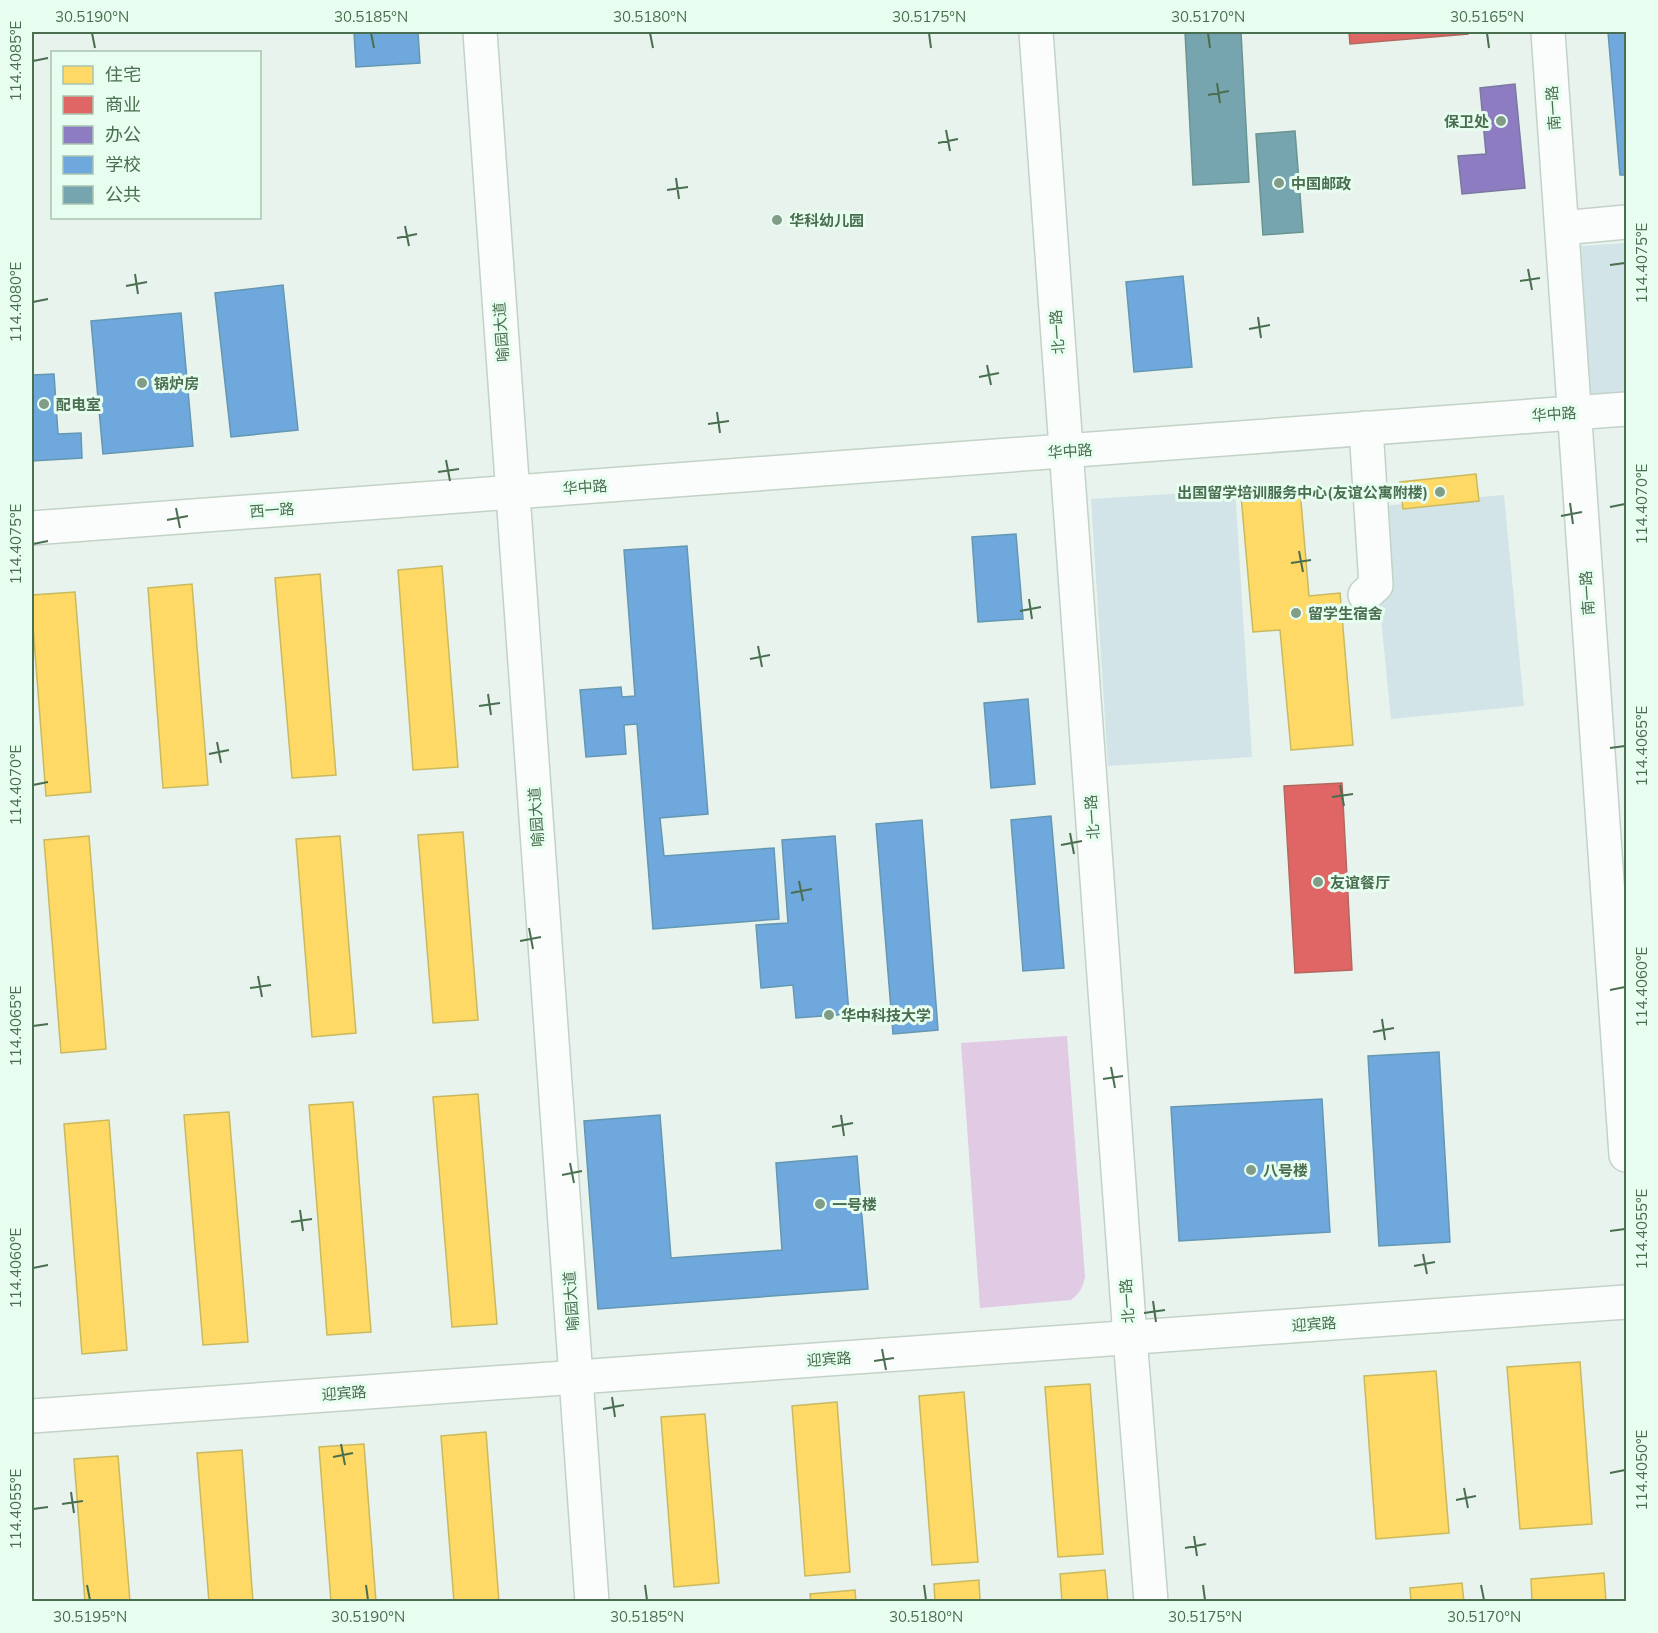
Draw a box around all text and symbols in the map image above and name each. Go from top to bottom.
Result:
text: 30.5190°N [55,7,129,26]
text: 30.5185°N [334,7,408,26]
text: 30.5180°N [613,7,687,26]
text: 30.5175°N [892,7,966,26]
text: 30.5170°N [1171,7,1245,26]
text: 30.5165°N [1450,7,1524,26]
text: 114.4085°E [6,20,25,101]
legend [51,51,261,219]
text: 住宅 [105,63,141,86]
street label: 南一路 [1542,85,1564,131]
text: 商业 [105,93,141,116]
place label: 保卫处 [1444,112,1489,131]
marker: 保卫处 [1494,114,1508,128]
text: 办公 [105,123,141,146]
text: 学校 [105,153,141,176]
place label: 中国邮政 [1291,174,1351,193]
marker: 中国邮政 [1272,176,1286,190]
text: 公共 [105,183,141,206]
place label: 华科幼儿园 [789,211,864,230]
marker: 华科幼儿园 [770,213,784,227]
text: 114.4075°E [1632,222,1651,303]
text: 114.4080°E [6,261,25,342]
street label: 喻园大道 [489,301,513,363]
street label: 北一路 [1046,309,1068,355]
place label: 锅炉房 [154,374,199,393]
marker: 锅炉房 [135,376,149,390]
place label: 配电室 [56,395,101,414]
marker: 配电室 [37,397,51,411]
street label: 华中路 [1531,403,1577,425]
street label: 华中路 [1047,440,1093,462]
text: 114.4070°E [1632,463,1651,544]
street label: 华中路 [562,476,608,498]
place label: 出国留学培训服务中心(友谊公寓附楼) [1177,483,1428,502]
marker: 出国留学培训服务中心(友谊公寓附楼) [1433,485,1447,499]
street label: 西一路 [249,499,295,521]
text: 114.4075°E [6,503,25,584]
street label: 南一路 [1576,570,1598,616]
place label: 留学生宿舍 [1308,604,1383,623]
marker: 留学生宿舍 [1289,606,1303,620]
text: 114.4065°E [1632,705,1651,786]
text: 114.4070°E [6,744,25,825]
street label: 喻园大道 [524,786,548,848]
street label: 北一路 [1081,794,1103,840]
place label: 友谊餐厅 [1330,873,1390,892]
marker: 友谊餐厅 [1311,875,1325,889]
text: 114.4060°E [1632,946,1651,1027]
text: 114.4065°E [6,985,25,1066]
place label: 华中科技大学 [841,1006,931,1025]
marker: 华中科技大学 [822,1008,836,1022]
place label: 八号楼 [1263,1161,1308,1180]
marker: 八号楼 [1244,1163,1258,1177]
text: 114.4055°E [1632,1188,1651,1269]
place label: 一号楼 [832,1195,877,1214]
marker: 一号楼 [813,1197,827,1211]
text: 114.4060°E [6,1227,25,1308]
street label: 喻园大道 [559,1270,583,1332]
street label: 北一路 [1116,1278,1138,1324]
street label: 迎宾路 [1291,1313,1337,1335]
street label: 迎宾路 [806,1348,852,1370]
street label: 迎宾路 [321,1382,367,1404]
text: 114.4050°E [1632,1429,1651,1510]
text: 114.4055°E [6,1468,25,1549]
text: 30.5195°N [53,1607,127,1626]
text: 30.5190°N [331,1607,405,1626]
text: 30.5185°N [610,1607,684,1626]
text: 30.5180°N [889,1607,963,1626]
text: 30.5175°N [1168,1607,1242,1626]
text: 30.5170°N [1447,1607,1521,1626]

